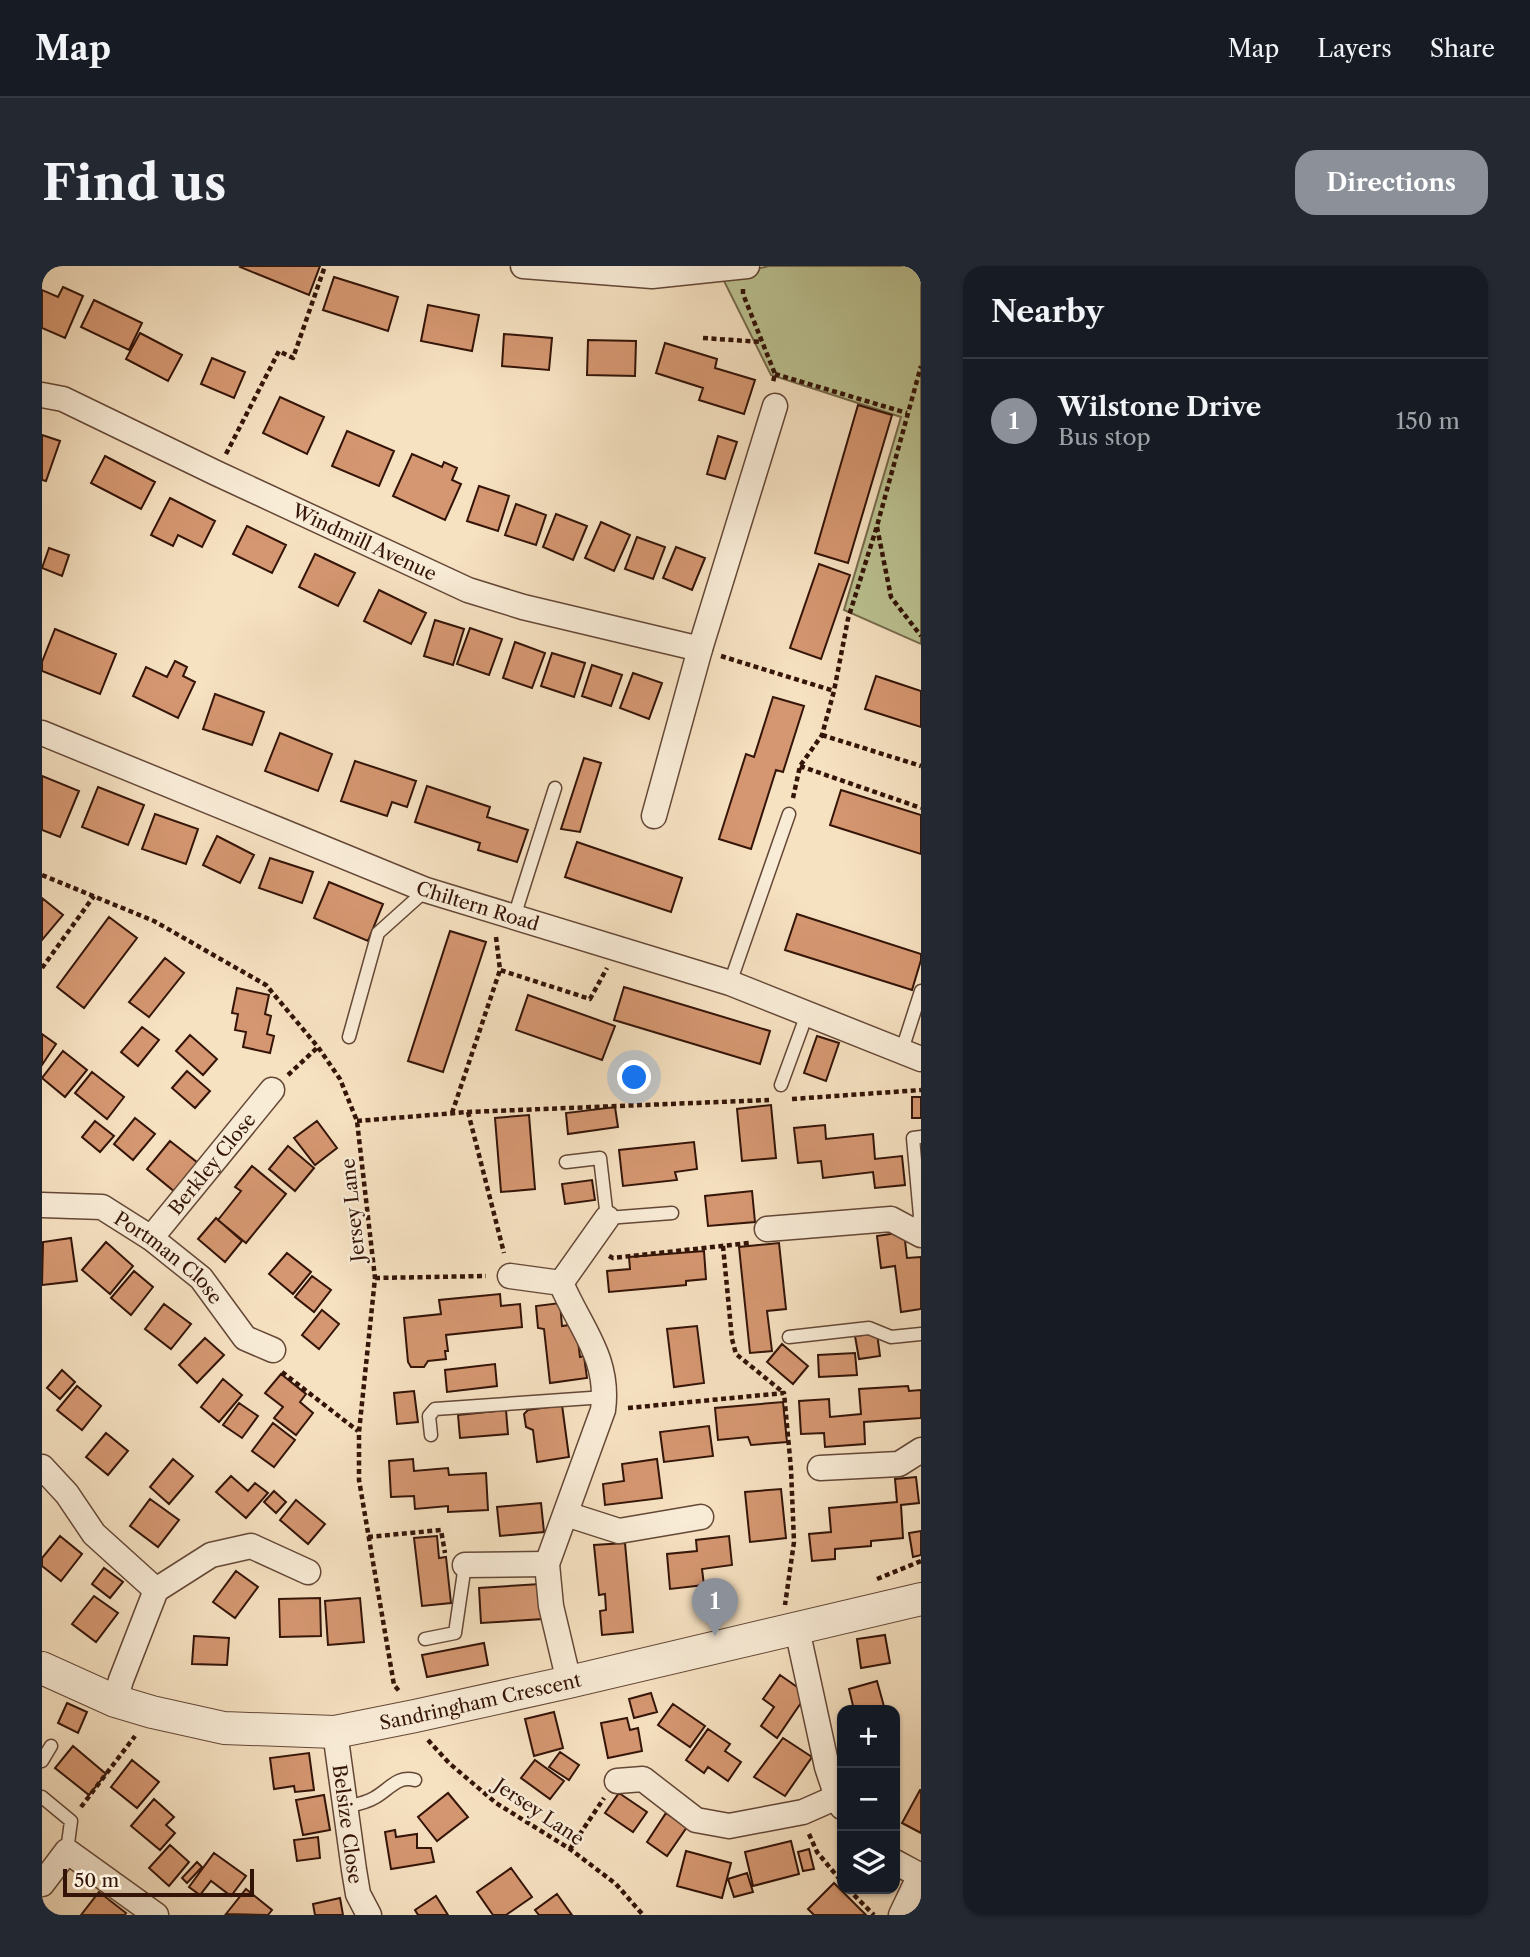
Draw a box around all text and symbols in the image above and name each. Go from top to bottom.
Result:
text: Map [35,28,111,69]
text: Map [1228,34,1279,63]
text: Layers [1317,34,1392,63]
text: Share [1430,34,1495,63]
button: Directions [1295,150,1488,215]
text: Find us [42,152,226,213]
text: Nearby [991,293,1104,330]
text: Wilstone Drive [1058,391,1261,423]
text: 1 [1009,407,1019,435]
text: 150 m [1396,407,1460,435]
text: Bus stop [1058,423,1151,451]
street label: Windmill Avenue [288,498,440,585]
street label: Chiltern Road [413,876,542,936]
your location [617,1060,651,1094]
street label: Berkley Close [163,1108,260,1219]
street label: Jersey Lane [336,1157,370,1266]
street label: Portman Close [110,1206,227,1308]
pin: 1 [692,1578,738,1636]
street label: Sandringham Crescent [377,1668,584,1734]
map controls [837,1705,900,1894]
button: + [837,1705,900,1768]
street label: Belsize Close [328,1763,368,1885]
button: − [837,1768,900,1831]
street label: Jersey Lane [487,1772,588,1851]
button: layers [837,1831,900,1894]
scale bar [63,1866,254,1898]
text: 50 m [74,1869,119,1892]

